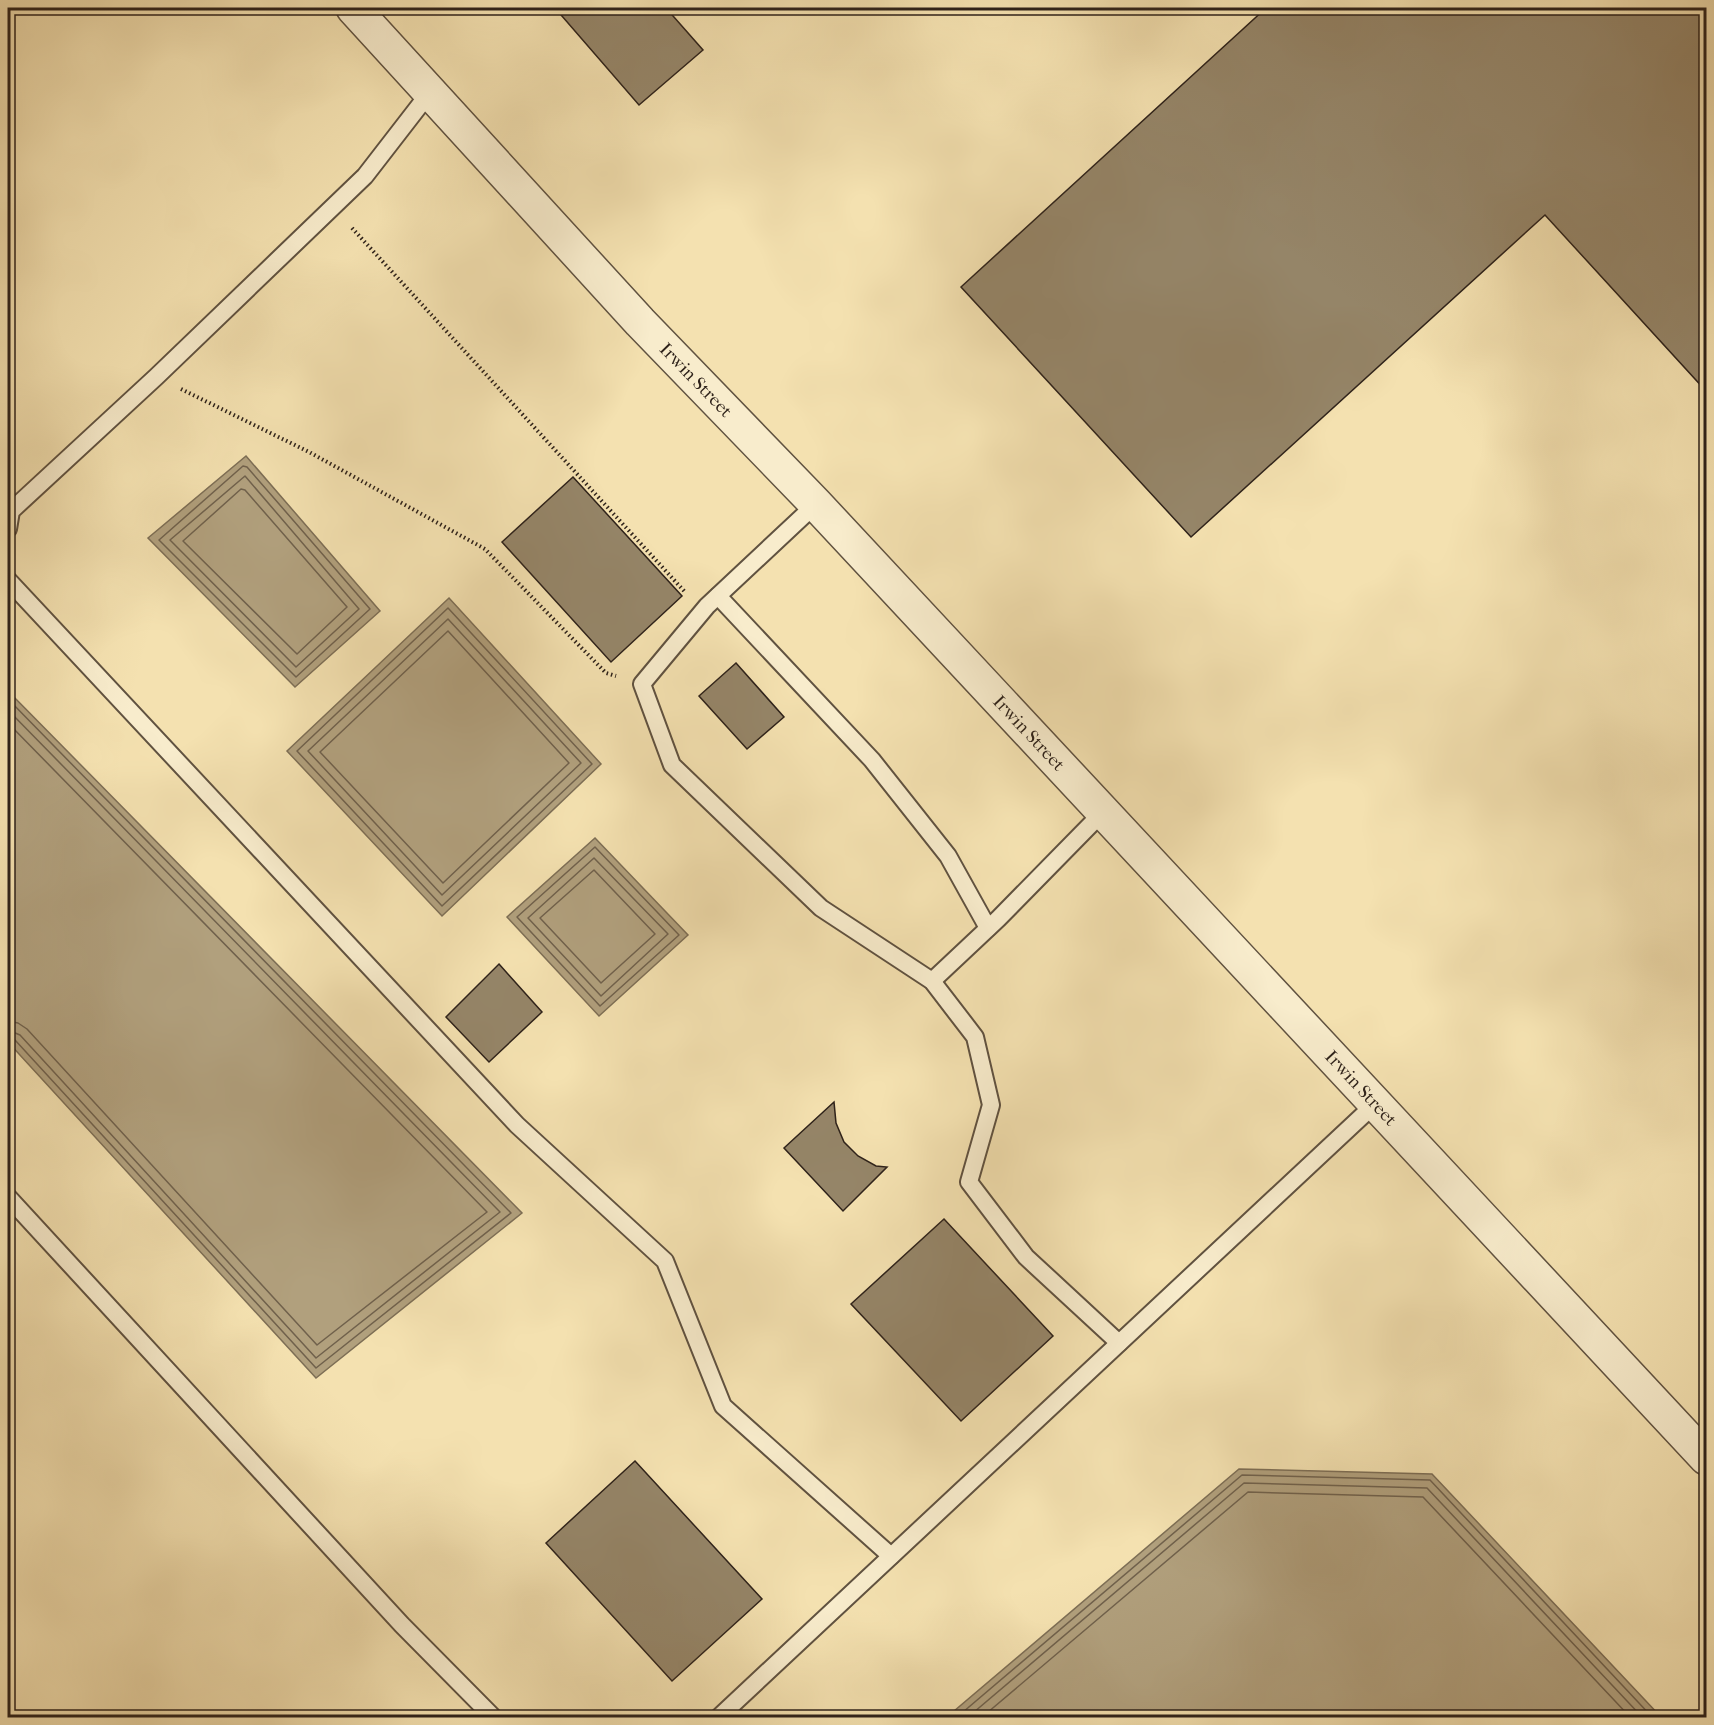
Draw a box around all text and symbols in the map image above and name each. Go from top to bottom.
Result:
street label: Irwin Street [655,339,737,422]
street label: Irwin Street [988,691,1069,776]
street label: Irwin Street [1320,1046,1401,1131]

